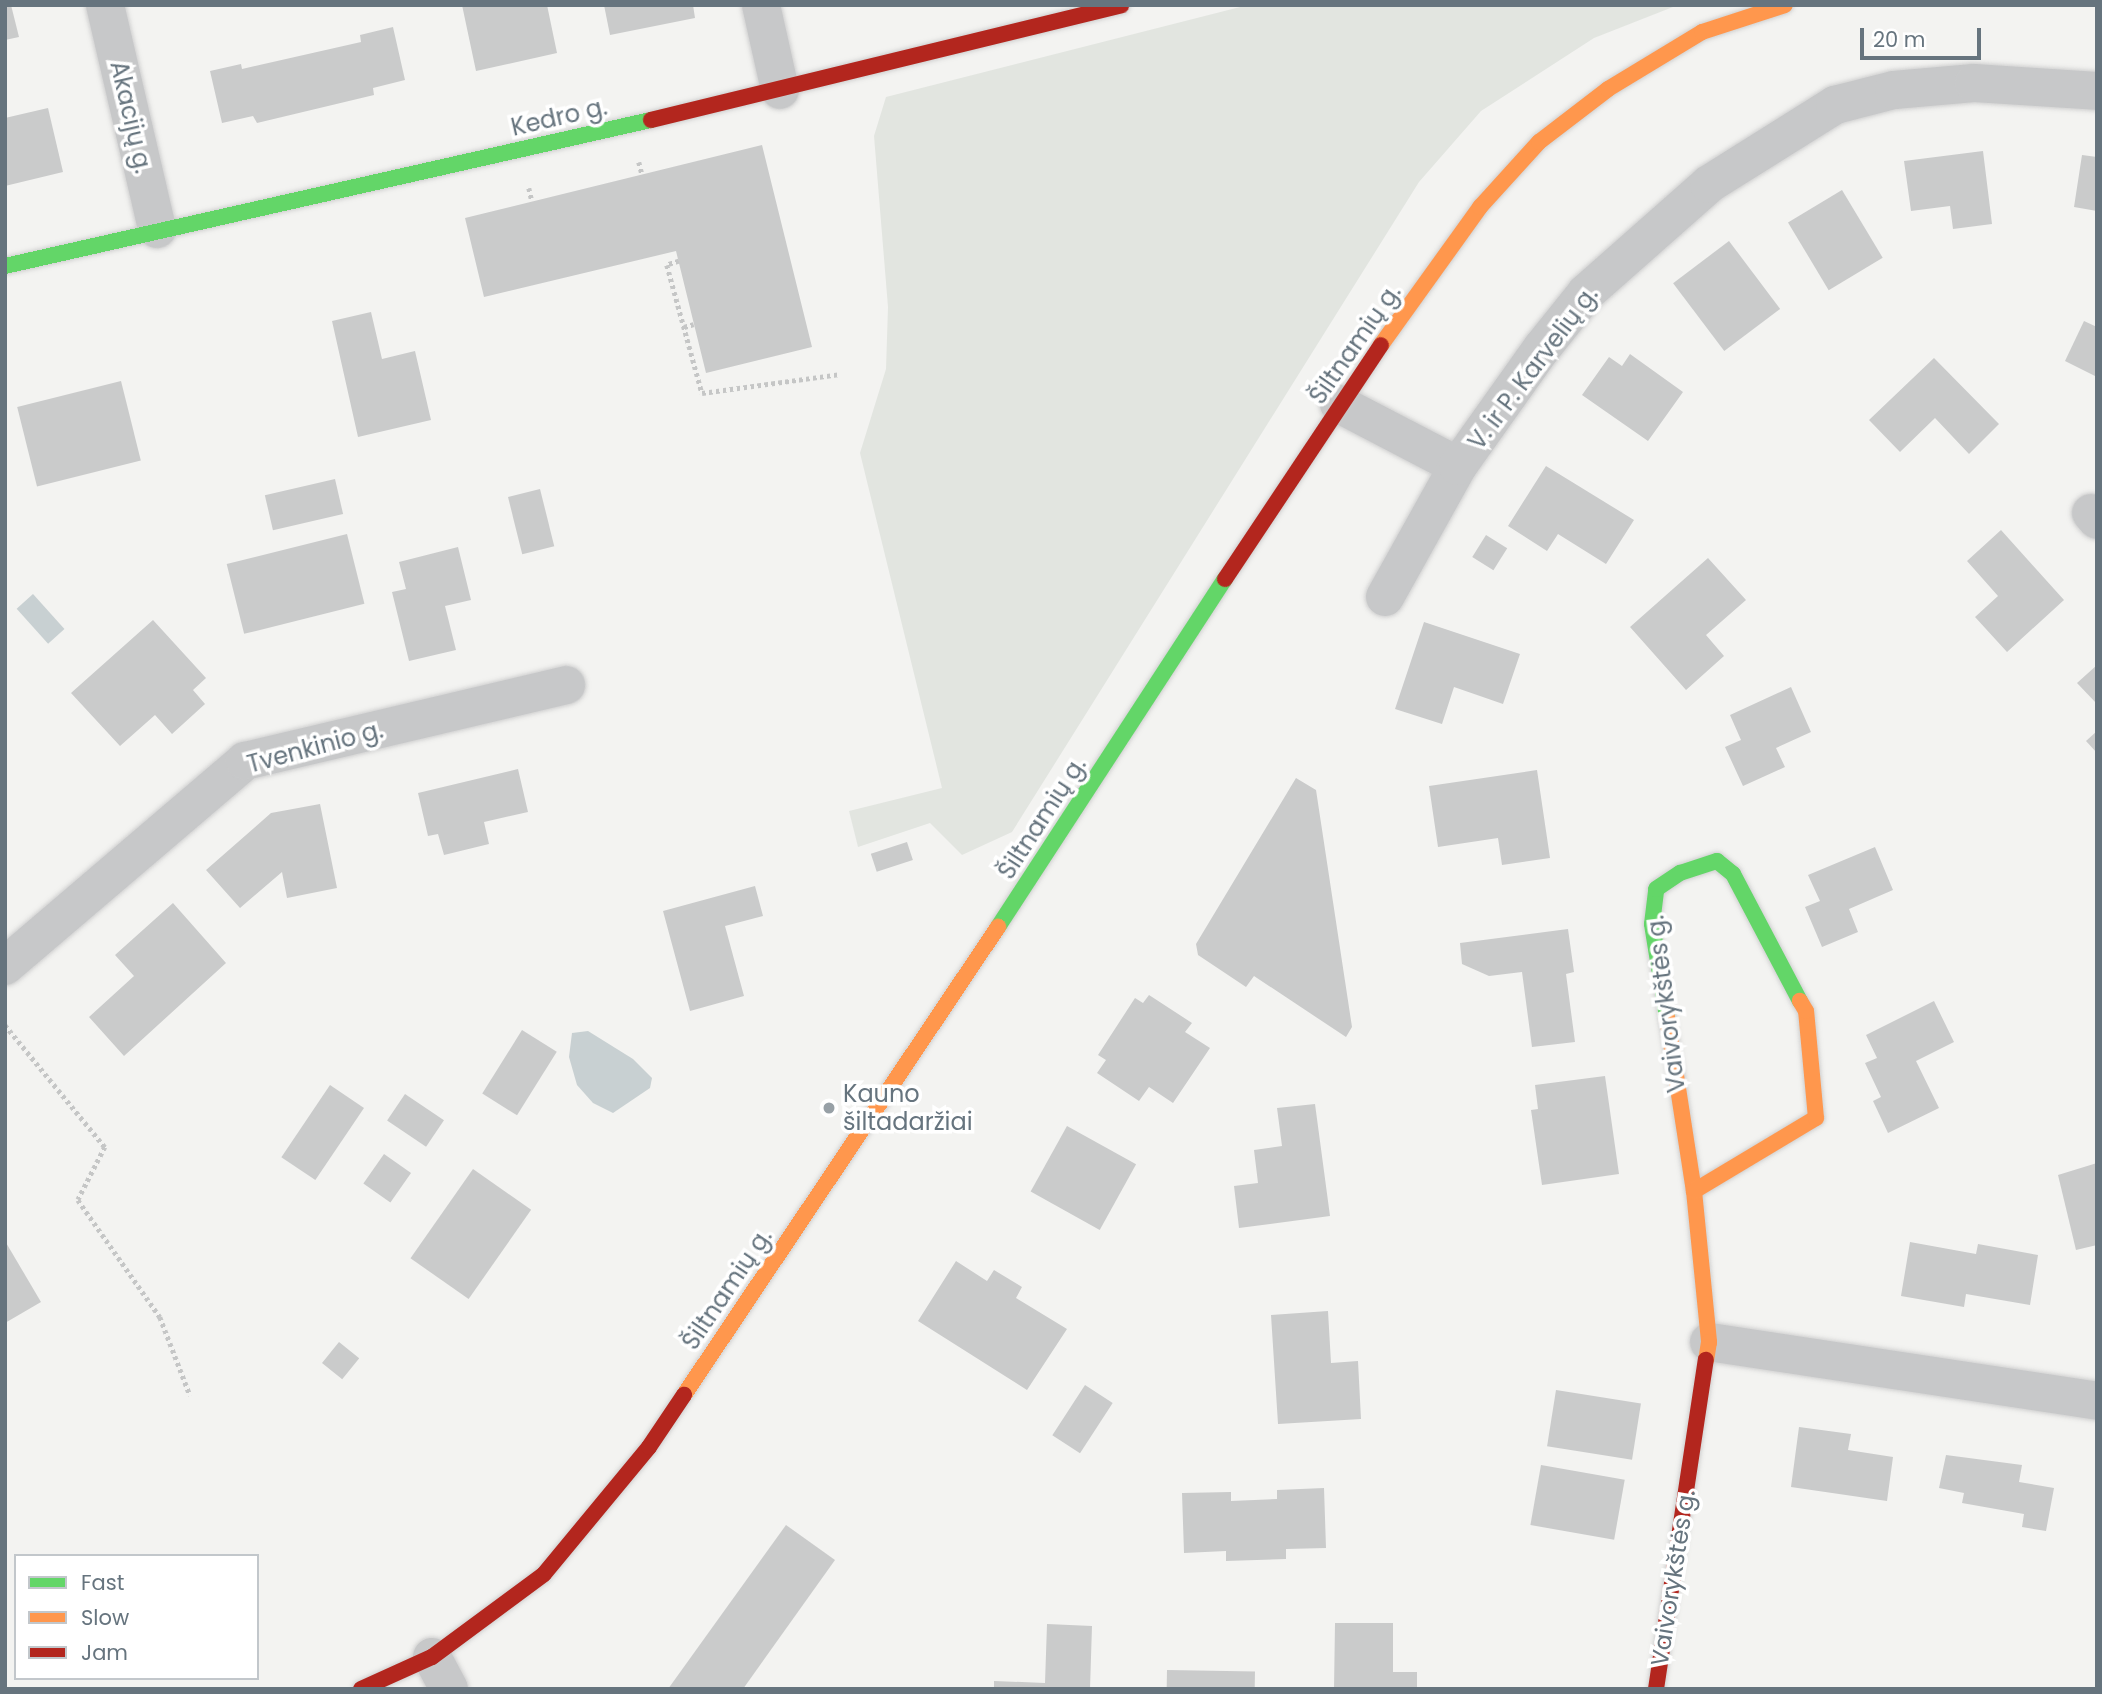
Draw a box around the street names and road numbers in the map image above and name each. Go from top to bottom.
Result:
street label: Akacijų g. [104,58,158,176]
street label: Kedro g. [508,92,610,142]
street label: Šiltnamių g. [1303,278,1407,410]
street label: V. ir P. Karvelių g. [1462,281,1604,455]
street label: Tvenkinio g. [244,715,386,779]
street label: Šiltnamių g. [992,752,1092,884]
street label: Vaivorykštės g. [1641,914,1691,1094]
street label: Šiltnamių g. [676,1223,778,1355]
street label: Vaivorykštės g. [1645,1488,1701,1668]

